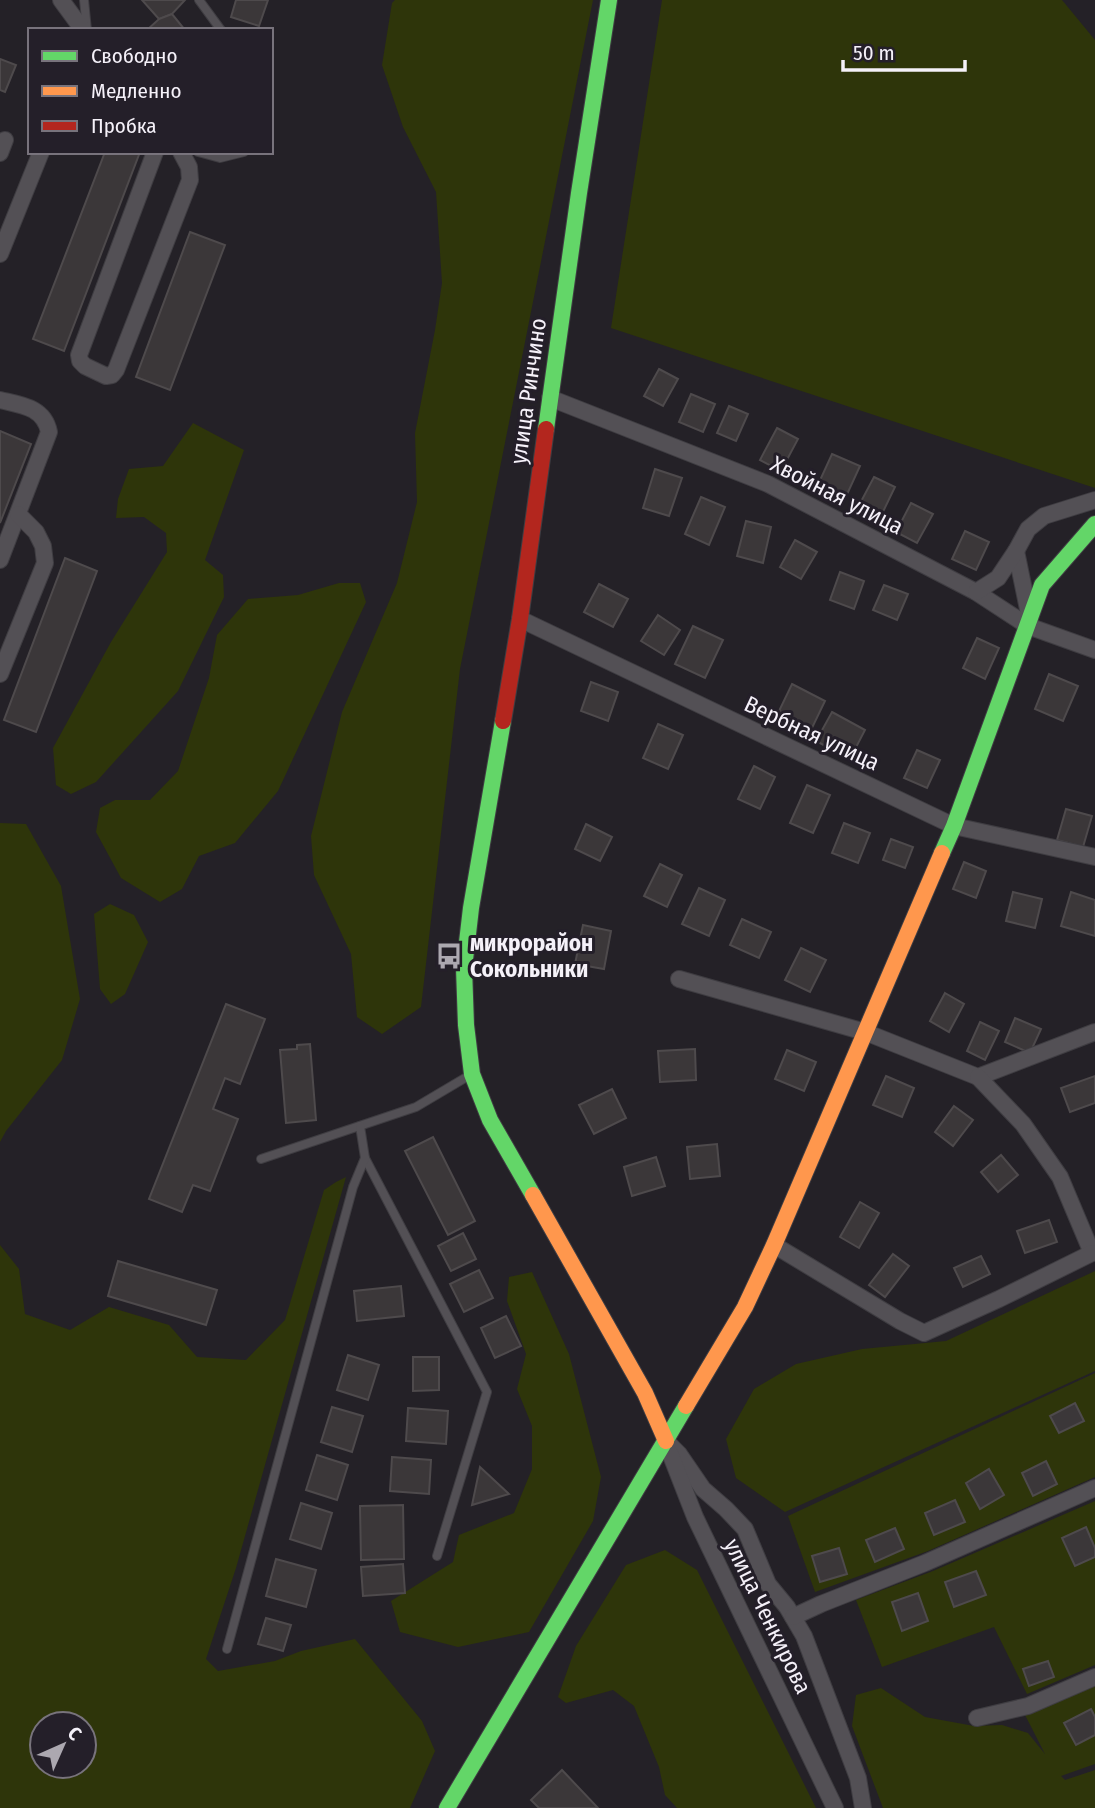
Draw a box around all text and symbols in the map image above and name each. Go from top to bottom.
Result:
legend [28,28,273,154]
scale bar [843,28,965,72]
text: 50 m [853,40,895,66]
text: Свободно [91,43,177,69]
text: Медленно [91,78,181,104]
text: Пробка [91,113,157,139]
street label: улица Ринчино [504,316,552,466]
street label: Хвойная улица [766,450,908,540]
street label: Вербная улица [740,689,884,777]
place label: микрорайон Сокольники [470,929,593,983]
bus stop icon: микрорайон Сокольники [434,941,464,971]
street label: улица Ченкирова [718,1534,818,1698]
north arrow [28,1710,98,1780]
text: С [63,1722,86,1745]

